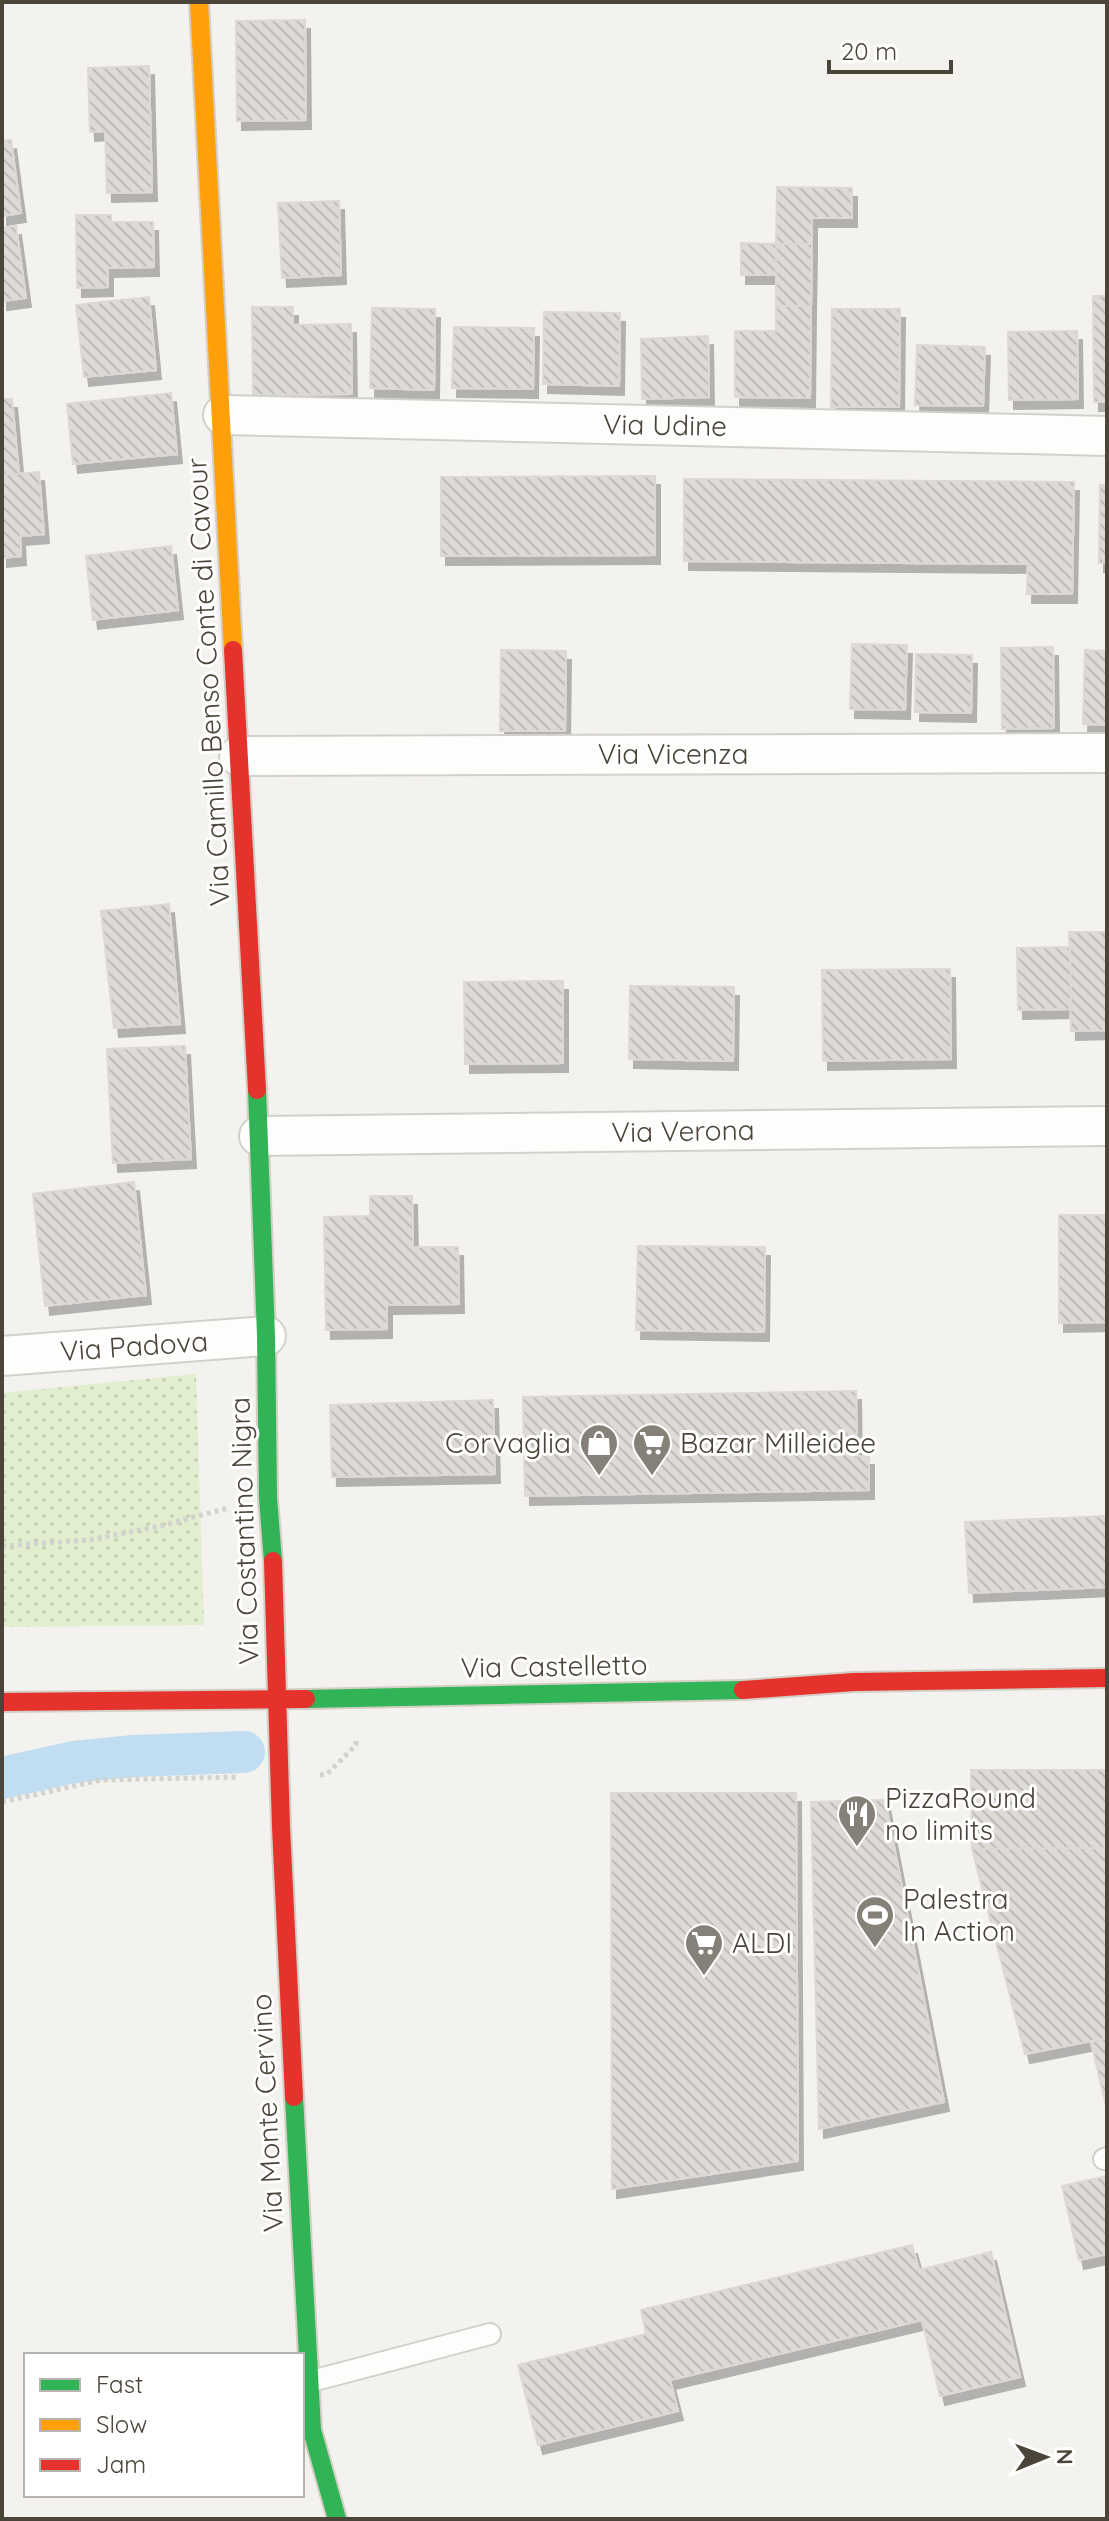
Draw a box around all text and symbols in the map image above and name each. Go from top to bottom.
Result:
scale bar [829,24,951,74]
text: 20 m [841,36,897,66]
street label: Via Udine [603,406,727,443]
street label: Via Camillo Benso Conte di Cavour [178,457,237,907]
street label: Via Vicenza [598,736,748,771]
street label: Via Verona [611,1112,755,1149]
street label: Via Padova [59,1323,209,1368]
street label: Via Costantino Nigra [221,1397,266,1665]
shop icon: Corvaglia [578,1422,620,1477]
supermarket icon: Bazar Milleidee [631,1422,673,1477]
place label: Corvaglia [445,1425,571,1460]
place label: Bazar Milleidee [680,1425,876,1460]
street label: Via Castelletto [460,1646,648,1685]
place label: PizzaRound no limits [885,1780,1036,1847]
restaurant icon: PizzaRound no limits [836,1793,878,1848]
place label: Palestra In Action [903,1881,1015,1948]
sports icon: Palestra In Action [854,1894,896,1949]
supermarket icon: ALDI [683,1922,725,1977]
place label: ALDI [732,1925,792,1960]
street label: Via Monte Cervino [243,1993,290,2233]
legend [24,2353,304,2497]
text: Fast [96,2369,143,2399]
text: Slow [96,2409,147,2439]
north arrow [1005,2417,1085,2497]
text: N [1051,2448,1079,2465]
text: Jam [96,2449,146,2479]

